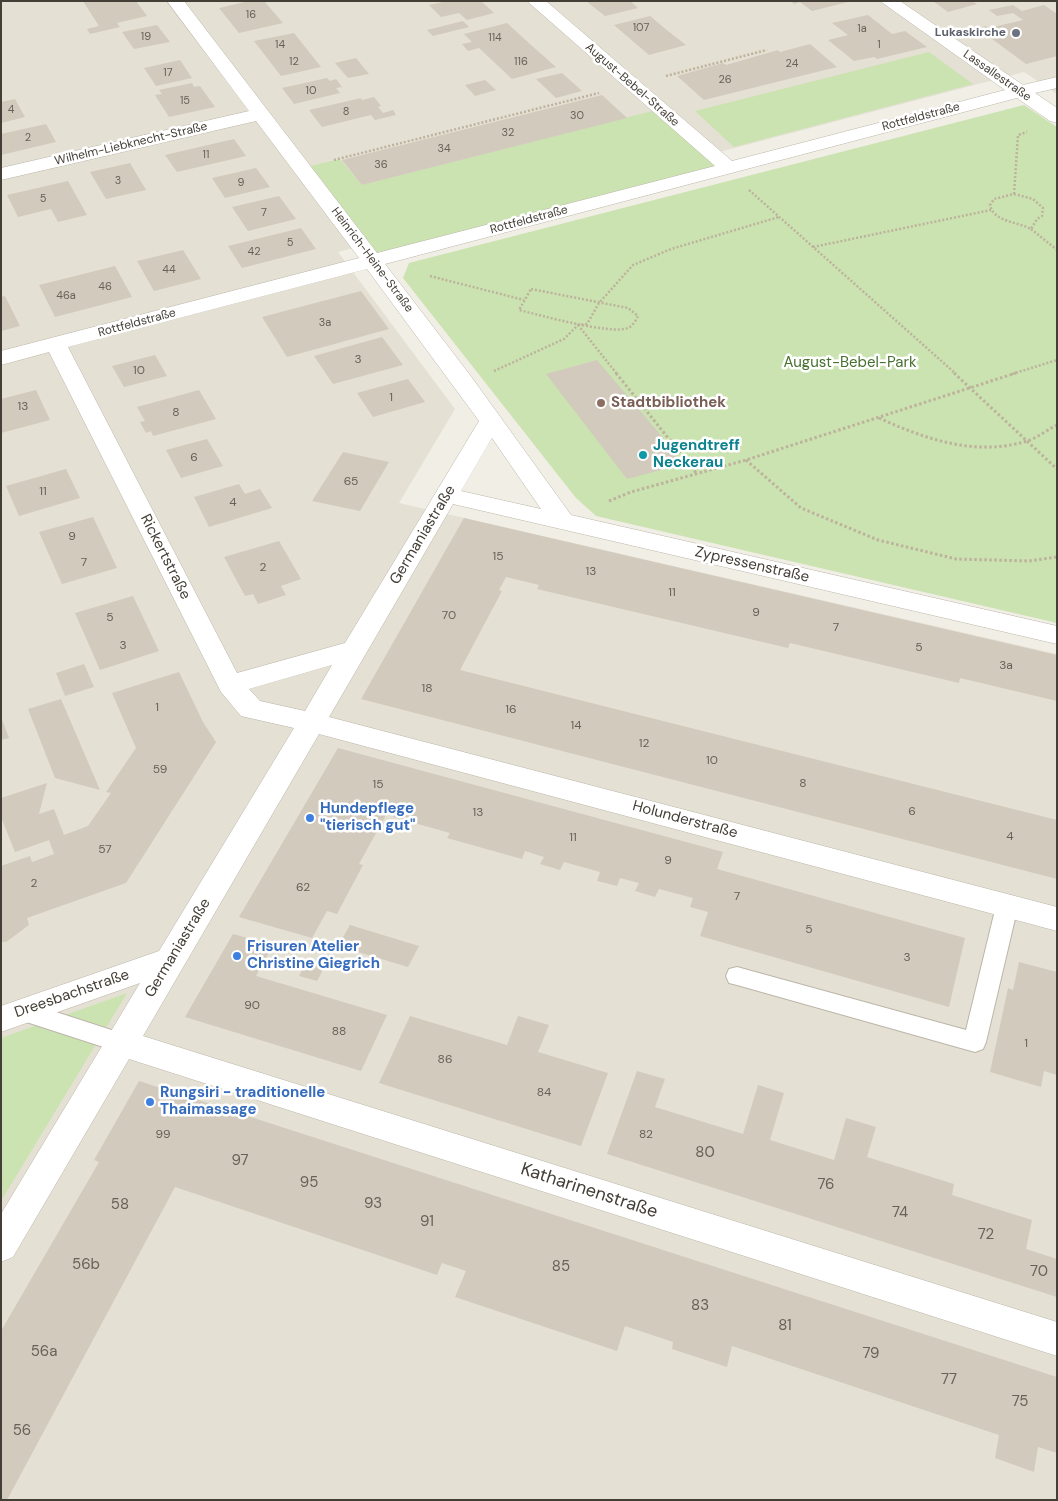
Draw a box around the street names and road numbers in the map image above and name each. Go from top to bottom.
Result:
street label: August-Bebel-Straße [582,40,682,130]
street label: Lassallestraße [960,47,1034,105]
street label: Rottfeldstraße [881,100,961,134]
street label: Wilhelm-Liebknecht-Straße [53,119,209,169]
street label: Rottfeldstraße [489,203,569,237]
street label: Heinrich-Heine-Straße [328,205,416,315]
street label: Rottfeldstraße [97,306,177,340]
street label: Germaniastraße [386,482,460,588]
street label: Rickertstraße [136,511,194,603]
street label: Zypressenstraße [693,543,811,587]
street label: Holunderstraße [630,797,740,843]
street label: Germaniastraße [141,895,215,1001]
street label: Dreesbachstraße [12,966,132,1022]
street label: Katharinenstraße [518,1159,660,1223]

